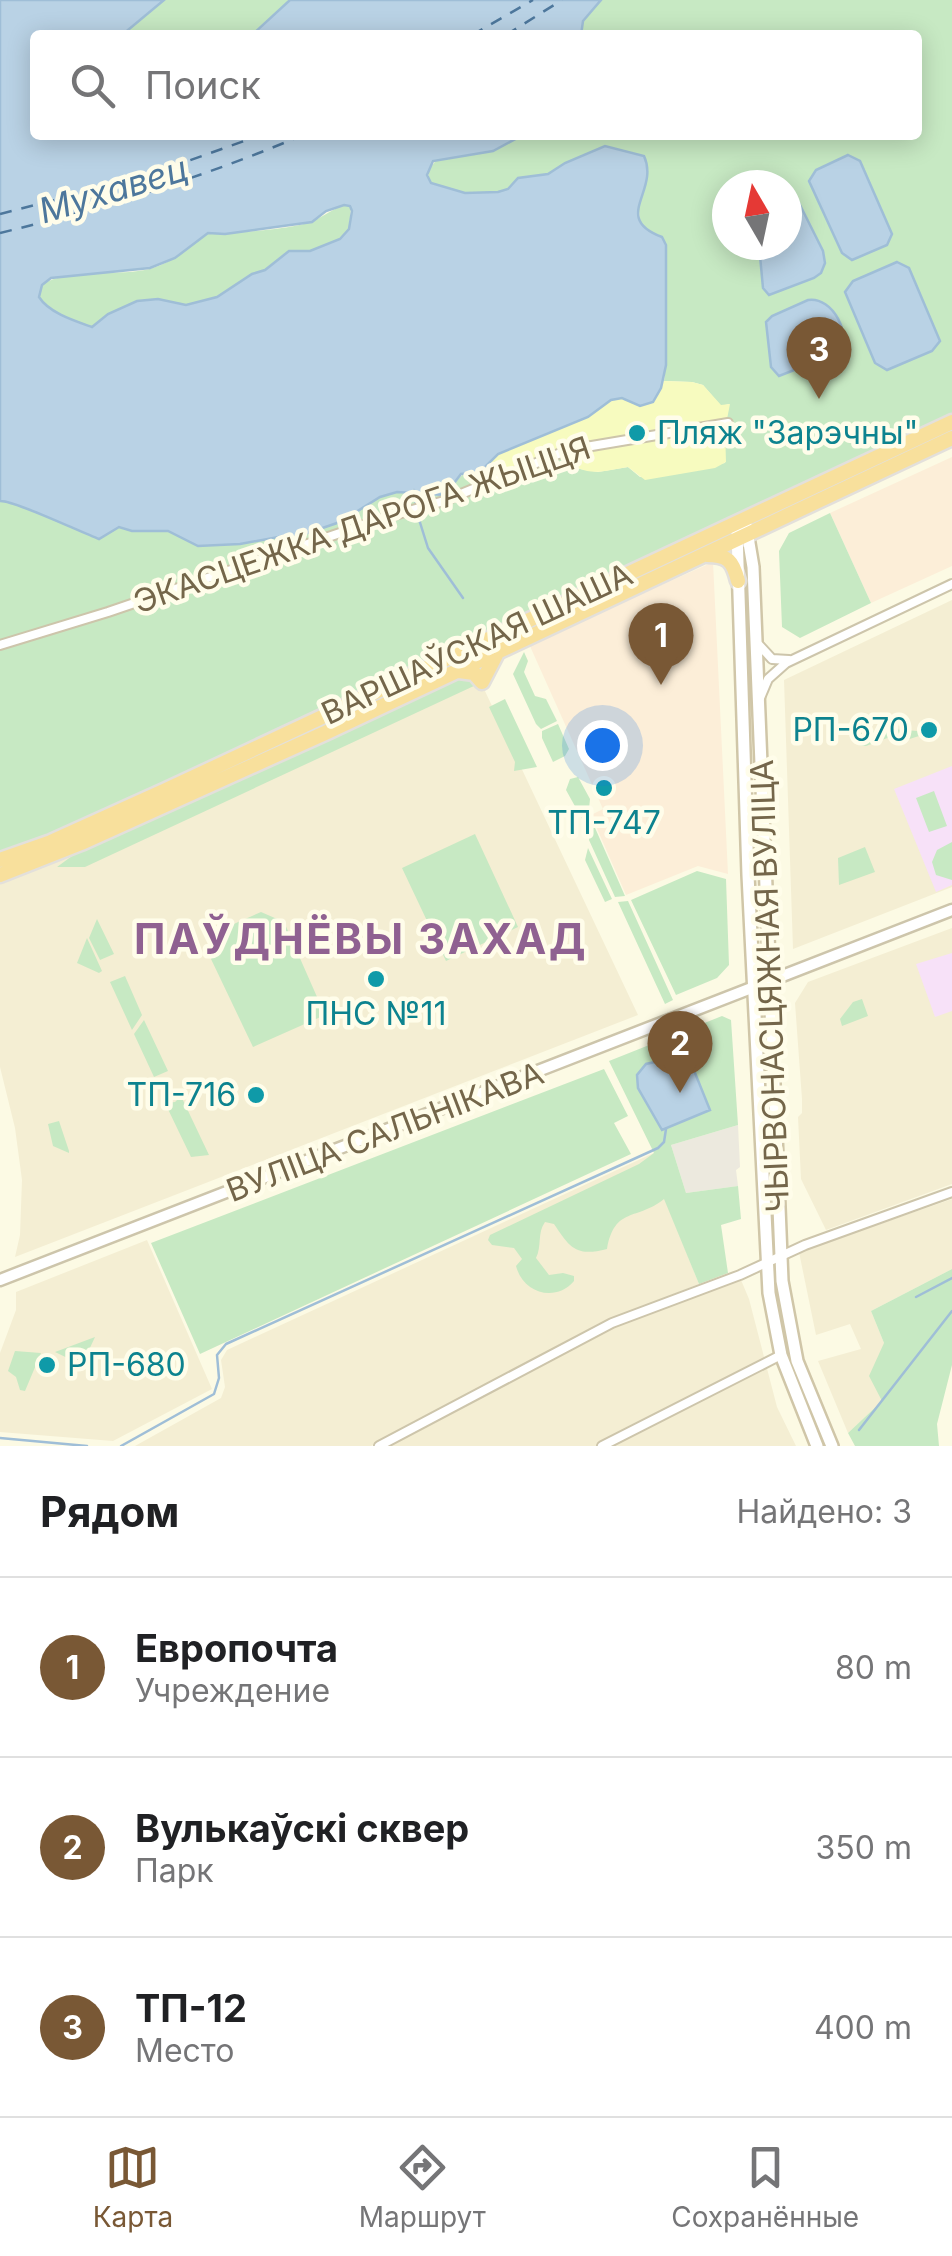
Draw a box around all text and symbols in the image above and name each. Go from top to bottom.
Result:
search box [30,30,922,140]
icon: search [65,58,120,113]
text: Поиск [145,62,261,108]
water label: Мухавец [33,147,192,231]
north arrow [712,170,802,260]
pin: 3 [786,316,852,399]
place label: Пляж "Зарэчны" [657,413,918,452]
marker: Пляж "Зарэчны" [626,422,648,444]
street label: ЭКАСЦЕЖКА ДАРОГА ЖЫЦЦЯ [128,428,595,621]
street label: ВАРШАЎСКАЯ ШАША [315,554,638,733]
pin: 1 [628,602,694,685]
place label: РП-670 [792,710,909,749]
marker: РП-670 [918,719,940,741]
your location [577,720,628,771]
street label: ЧЫРВОНАСЦЯЖНАЯ ВУЛІЦА [742,759,797,1213]
marker: ТП-747 [593,777,615,799]
place label: ТП-747 [547,803,661,842]
district label: ПАЎДНЁВЫ ЗАХАД [134,913,588,964]
marker: ПНС №11 [365,968,387,990]
place label: ПНС №11 [306,994,446,1033]
pin: 2 [648,1010,712,1093]
street label: ВУЛІЦА САЛЬНІКАВА [221,1053,549,1210]
place label: ТП-716 [127,1075,236,1114]
marker: ТП-716 [245,1084,267,1106]
place label: РП-680 [67,1345,186,1384]
marker: РП-680 [36,1354,58,1376]
text: Рядом [40,1486,179,1537]
text: Найдено: 3 [736,1492,912,1531]
text: Европочта [135,1625,338,1671]
text: 1 [66,1648,79,1687]
text: 80 m [835,1648,912,1687]
text: Учреждение [135,1671,330,1710]
text: Вулькаўскі сквер [135,1805,469,1851]
text: 2 [62,1828,83,1867]
text: 350 m [816,1828,912,1867]
text: Парк [135,1851,214,1890]
text: ТП-12 [135,1985,247,2031]
text: 3 [62,2008,83,2047]
text: 400 m [814,2008,912,2047]
text: Место [135,2031,234,2070]
tab: Карта [93,2140,173,2234]
tab: Маршрут [359,2140,486,2234]
tab: Сохранённые [671,2140,859,2234]

